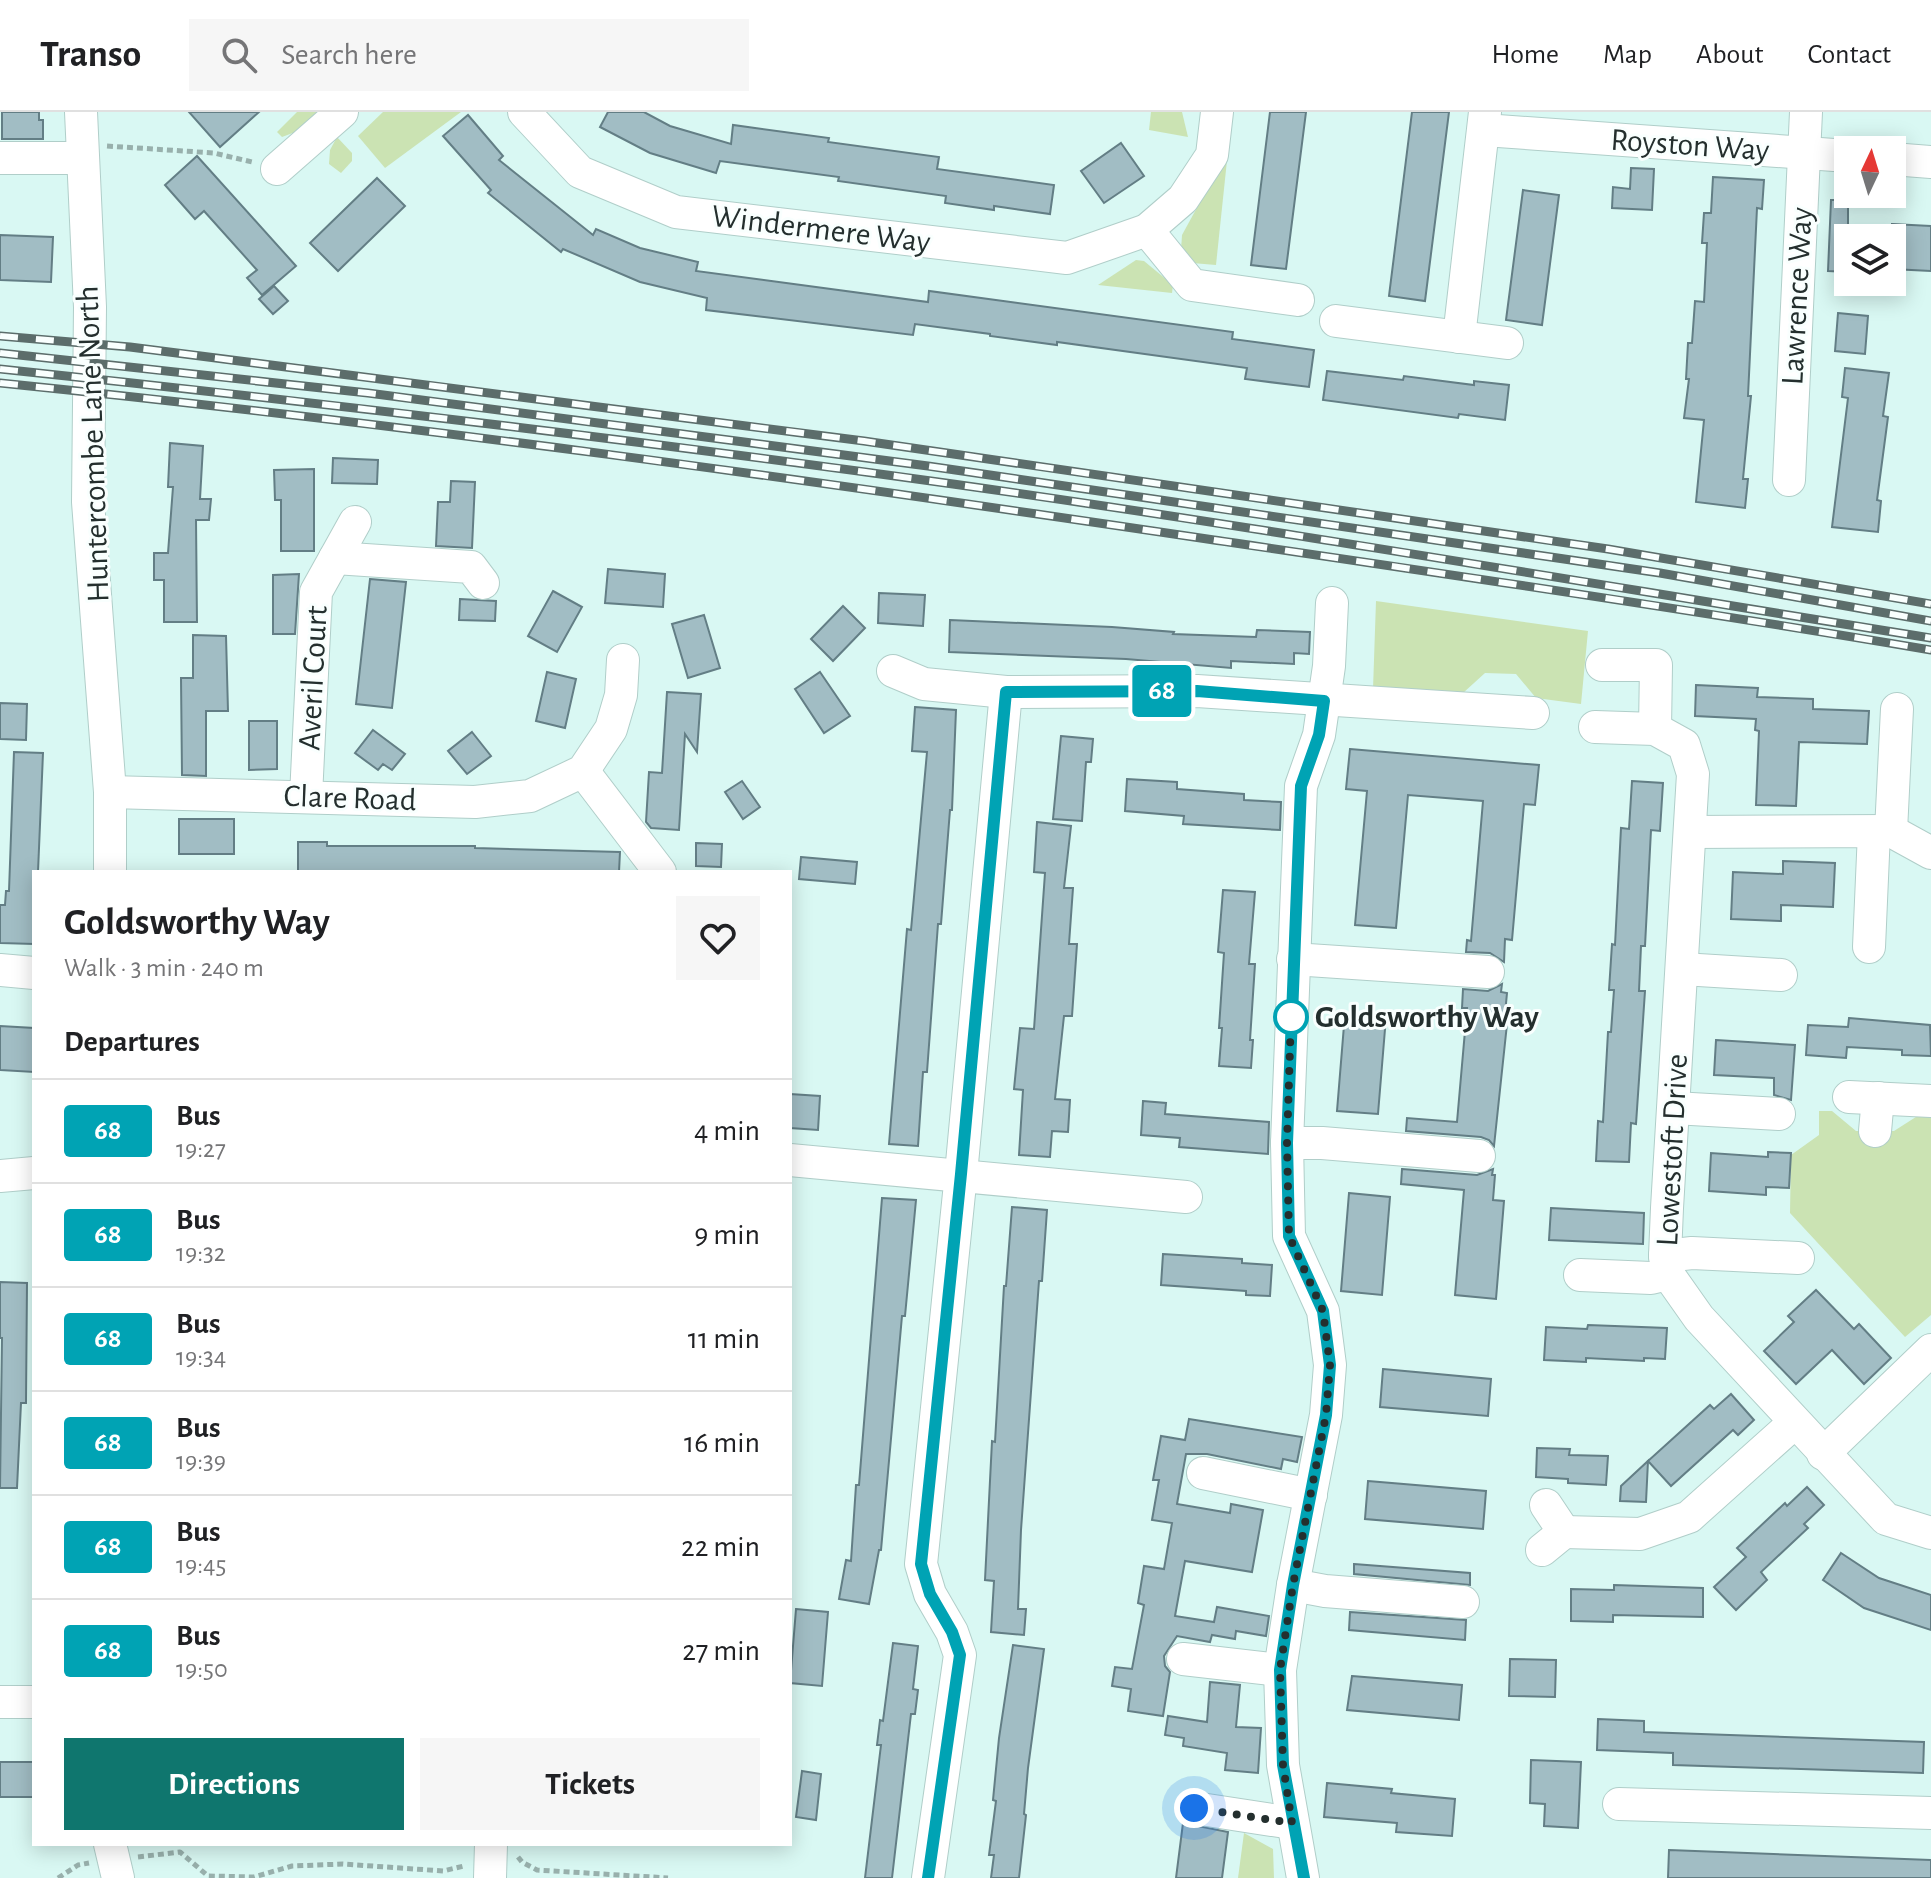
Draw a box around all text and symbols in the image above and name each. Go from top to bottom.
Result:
search box [189,19,749,91]
icon: search [217,33,261,77]
text: Transo [40,36,141,74]
text: Search here [281,40,417,70]
text: Home [1492,41,1559,69]
text: Map [1603,41,1652,69]
text: About [1696,41,1764,69]
text: Contact [1808,41,1891,69]
street label: Royston Way [1609,123,1771,167]
north arrow [1834,136,1906,208]
map controls [1834,136,1906,296]
street label: Windermere Way [710,200,932,258]
street label: Lawrence Way [1776,206,1818,386]
button: layers [1834,224,1906,296]
street label: Huntercombe Lane North [71,285,115,603]
street label: Averil Court [293,605,333,751]
line badge: 68 [1126,665,1198,717]
text: 68 [1148,677,1176,705]
street label: Clare Road [283,780,417,816]
button: heart [676,896,760,980]
text: Goldsworthy Way [64,904,330,942]
text: Walk · 3 min · 240 m [64,955,264,981]
marker: Goldsworthy Way [1274,1000,1308,1034]
place label: Goldsworthy Way [1315,1001,1540,1033]
text: Departures [64,1027,200,1057]
street label: Lowestoft Drive [1651,1053,1693,1247]
text: Bus [176,1101,221,1131]
text: 4 min [694,1116,760,1146]
text: 68 [94,1117,122,1145]
text: 19:27 [176,1136,226,1162]
text: Bus [176,1205,221,1235]
text: 9 min [694,1220,760,1250]
text: 68 [94,1221,122,1249]
text: 19:32 [176,1240,226,1266]
text: Bus [176,1309,221,1339]
text: 11 min [688,1324,760,1354]
text: 68 [94,1325,122,1353]
text: 19:34 [176,1344,226,1370]
text: Bus [176,1413,221,1443]
text: 16 min [684,1428,760,1458]
text: 68 [94,1429,122,1457]
text: 19:39 [176,1448,226,1474]
text: Bus [176,1517,221,1547]
text: 22 min [681,1532,760,1562]
text: 68 [94,1533,122,1561]
text: 19:45 [176,1552,227,1578]
text: Bus [176,1621,221,1651]
text: 27 min [682,1636,760,1666]
text: 68 [94,1637,122,1665]
text: 19:50 [176,1656,228,1682]
button: Directions [64,1738,404,1830]
button: Tickets [420,1738,760,1830]
your location [1174,1788,1214,1828]

